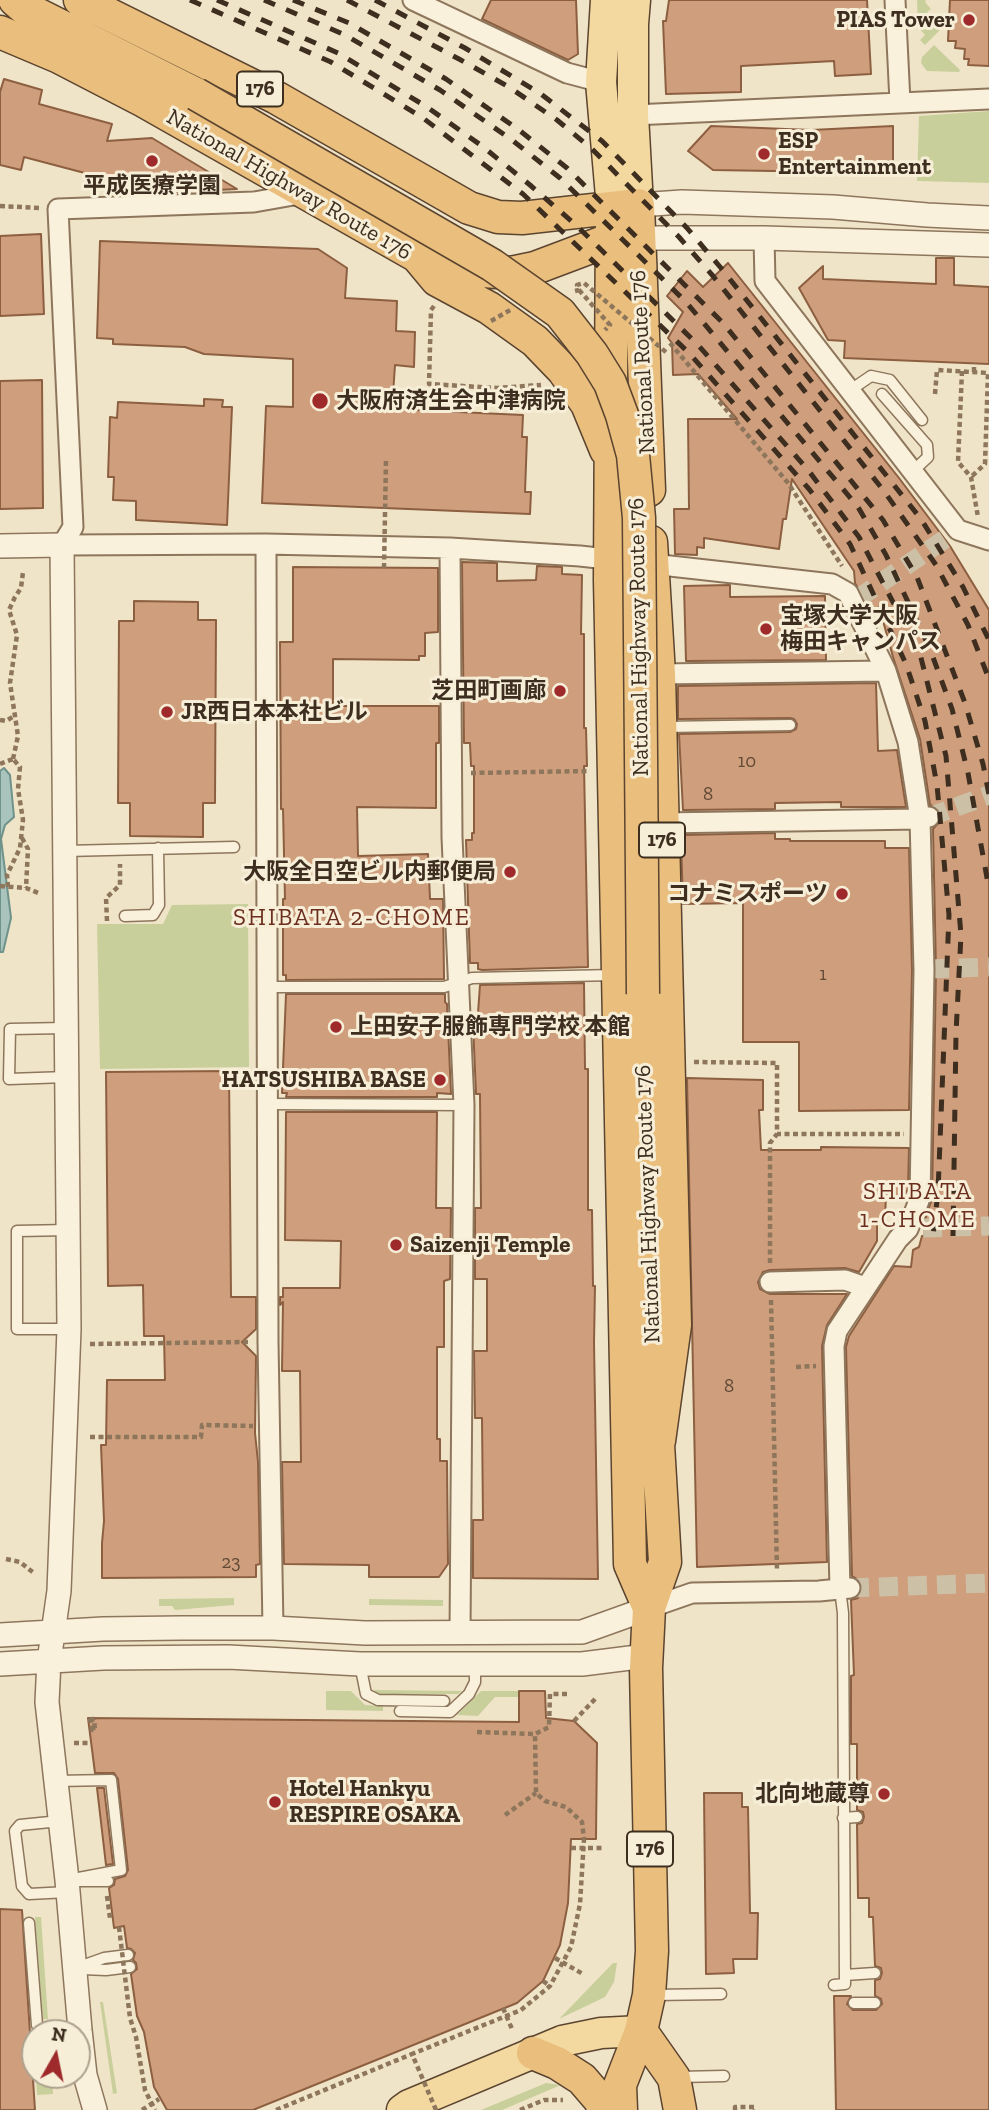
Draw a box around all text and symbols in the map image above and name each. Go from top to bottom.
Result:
place label: PIAS Tower [836,6,955,34]
marker: PIAS Tower [961,12,977,28]
road number: 176 [237,72,283,106]
street label: National Highway Route 176 [161,103,417,267]
place label: ESP Entertainment [778,127,931,181]
marker: ESP Entertainment [756,146,772,162]
marker: 平成医療学園 [144,153,160,169]
place label: 平成医療学園 [83,172,221,200]
street label: National Route 176 [624,269,662,455]
place label: 大阪府済生会中津病院 [336,387,566,415]
marker: 大阪府済生会中津病院 [310,391,330,411]
street label: National Highway Route 176 [623,497,655,777]
place label: 宝塚大学大阪 梅田キャンパス [780,602,941,656]
marker: 宝塚大学大阪 梅田キャンパス [758,621,774,637]
place label: 芝田町画廊 [431,677,546,705]
marker: 芝田町画廊 [552,683,568,699]
place label: JR西日本本社ビル [181,698,368,726]
marker: JR西日本本社ビル [159,704,175,720]
house number: 10 [738,751,756,773]
house number: 8 [703,784,713,806]
road number: 176 [639,822,685,858]
place label: 大阪全日空ビル内郵便局 [243,858,496,886]
marker: 大阪全日空ビル内郵便局 [502,864,518,880]
place label: コナミスポーツ [667,880,828,908]
marker: コナミスポーツ [834,886,850,902]
district label: SHIBATA 2-CHOME [235,904,469,932]
house number: 1 [819,964,827,986]
place label: 上田安子服飾専門学校 本館 [350,1013,630,1041]
marker: 上田安子服飾専門学校 本館 [328,1019,344,1035]
street label: National Highway Route 176 [629,1064,667,1344]
place label: HATSUSHIBA BASE [222,1066,426,1094]
marker: HATSUSHIBA BASE [432,1072,448,1088]
district label: SHIBATA 1-CHOME [860,1178,976,1234]
place label: Saizenji Temple [410,1231,570,1259]
marker: Saizenji Temple [388,1237,404,1253]
house number: 8 [724,1376,734,1398]
house number: 23 [221,1552,241,1574]
place label: Hotel Hankyu RESPIRE OSAKA [289,1775,460,1829]
place label: 北向地蔵尊 [755,1780,870,1808]
marker: 北向地蔵尊 [876,1786,892,1802]
marker: Hotel Hankyu RESPIRE OSAKA [267,1794,283,1810]
road number: 176 [627,1832,673,1867]
north arrow [21,2019,91,2089]
text: N [50,2022,68,2047]

